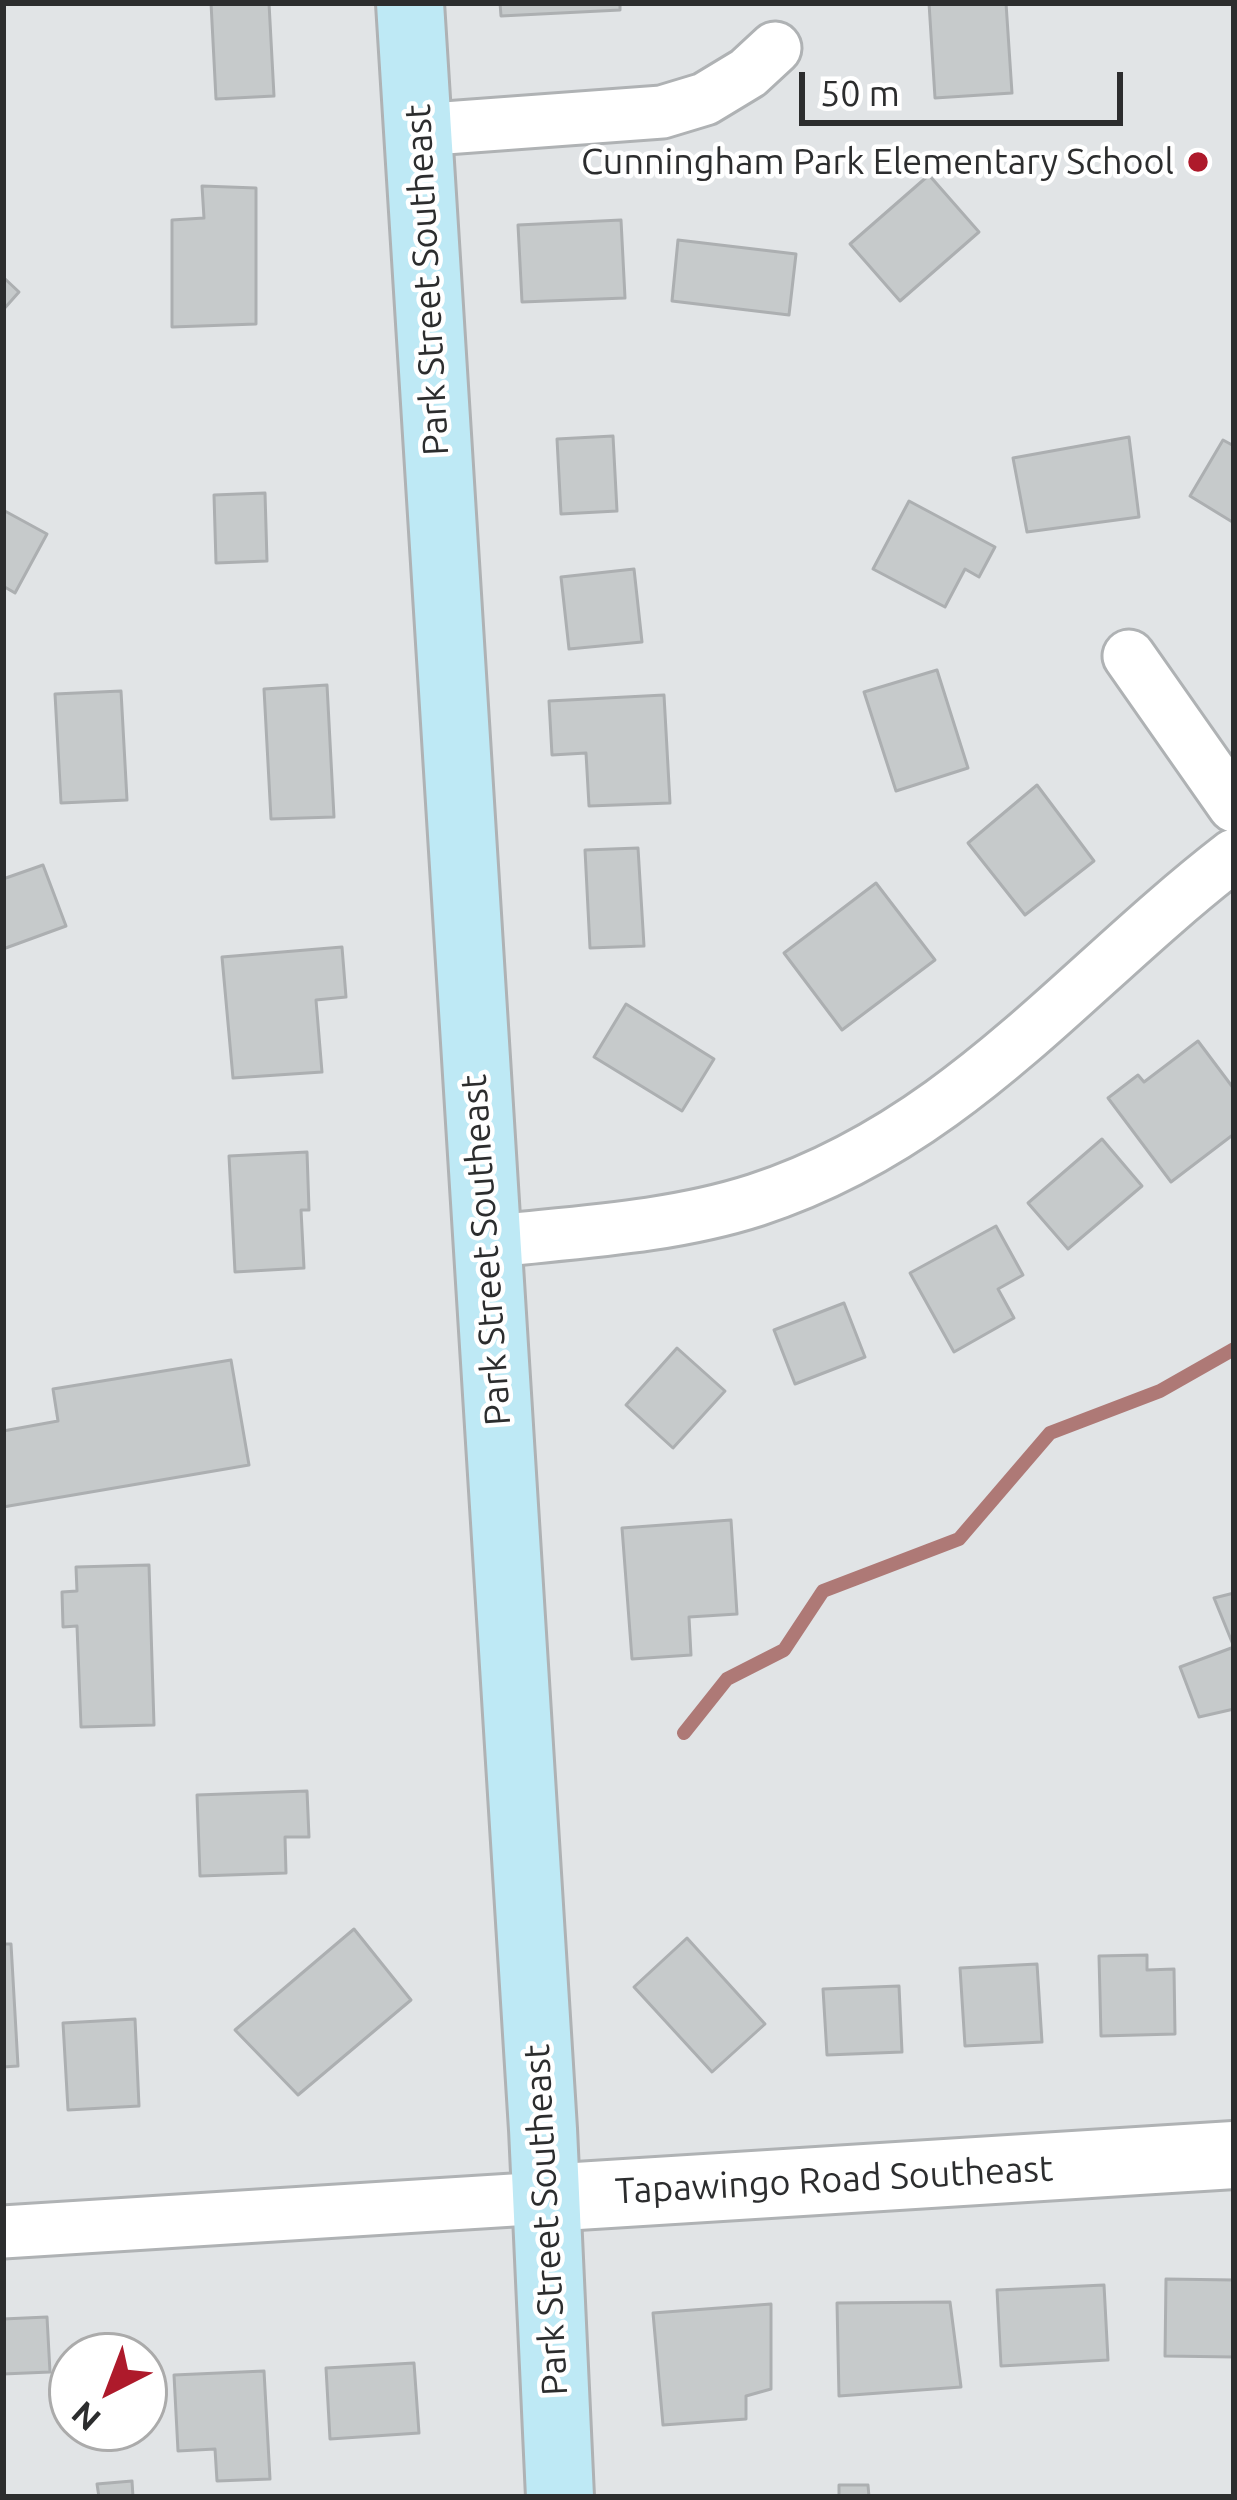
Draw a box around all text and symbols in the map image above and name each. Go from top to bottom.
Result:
scale bar [805,48,1129,122]
text: 50 m [820,72,900,113]
street label: Park Street Southeast [396,103,458,457]
place label: Cunningham Park Elementary School [581,140,1174,184]
marker: Cunningham Park Elementary School [1185,149,1211,175]
street label: Park Street Southeast [452,1073,520,1427]
street label: Park Street Southeast [515,2043,577,2397]
street label: Tapawingo Road Southeast [614,2147,1054,2213]
north arrow [48,2332,168,2452]
text: N [64,2395,107,2439]

